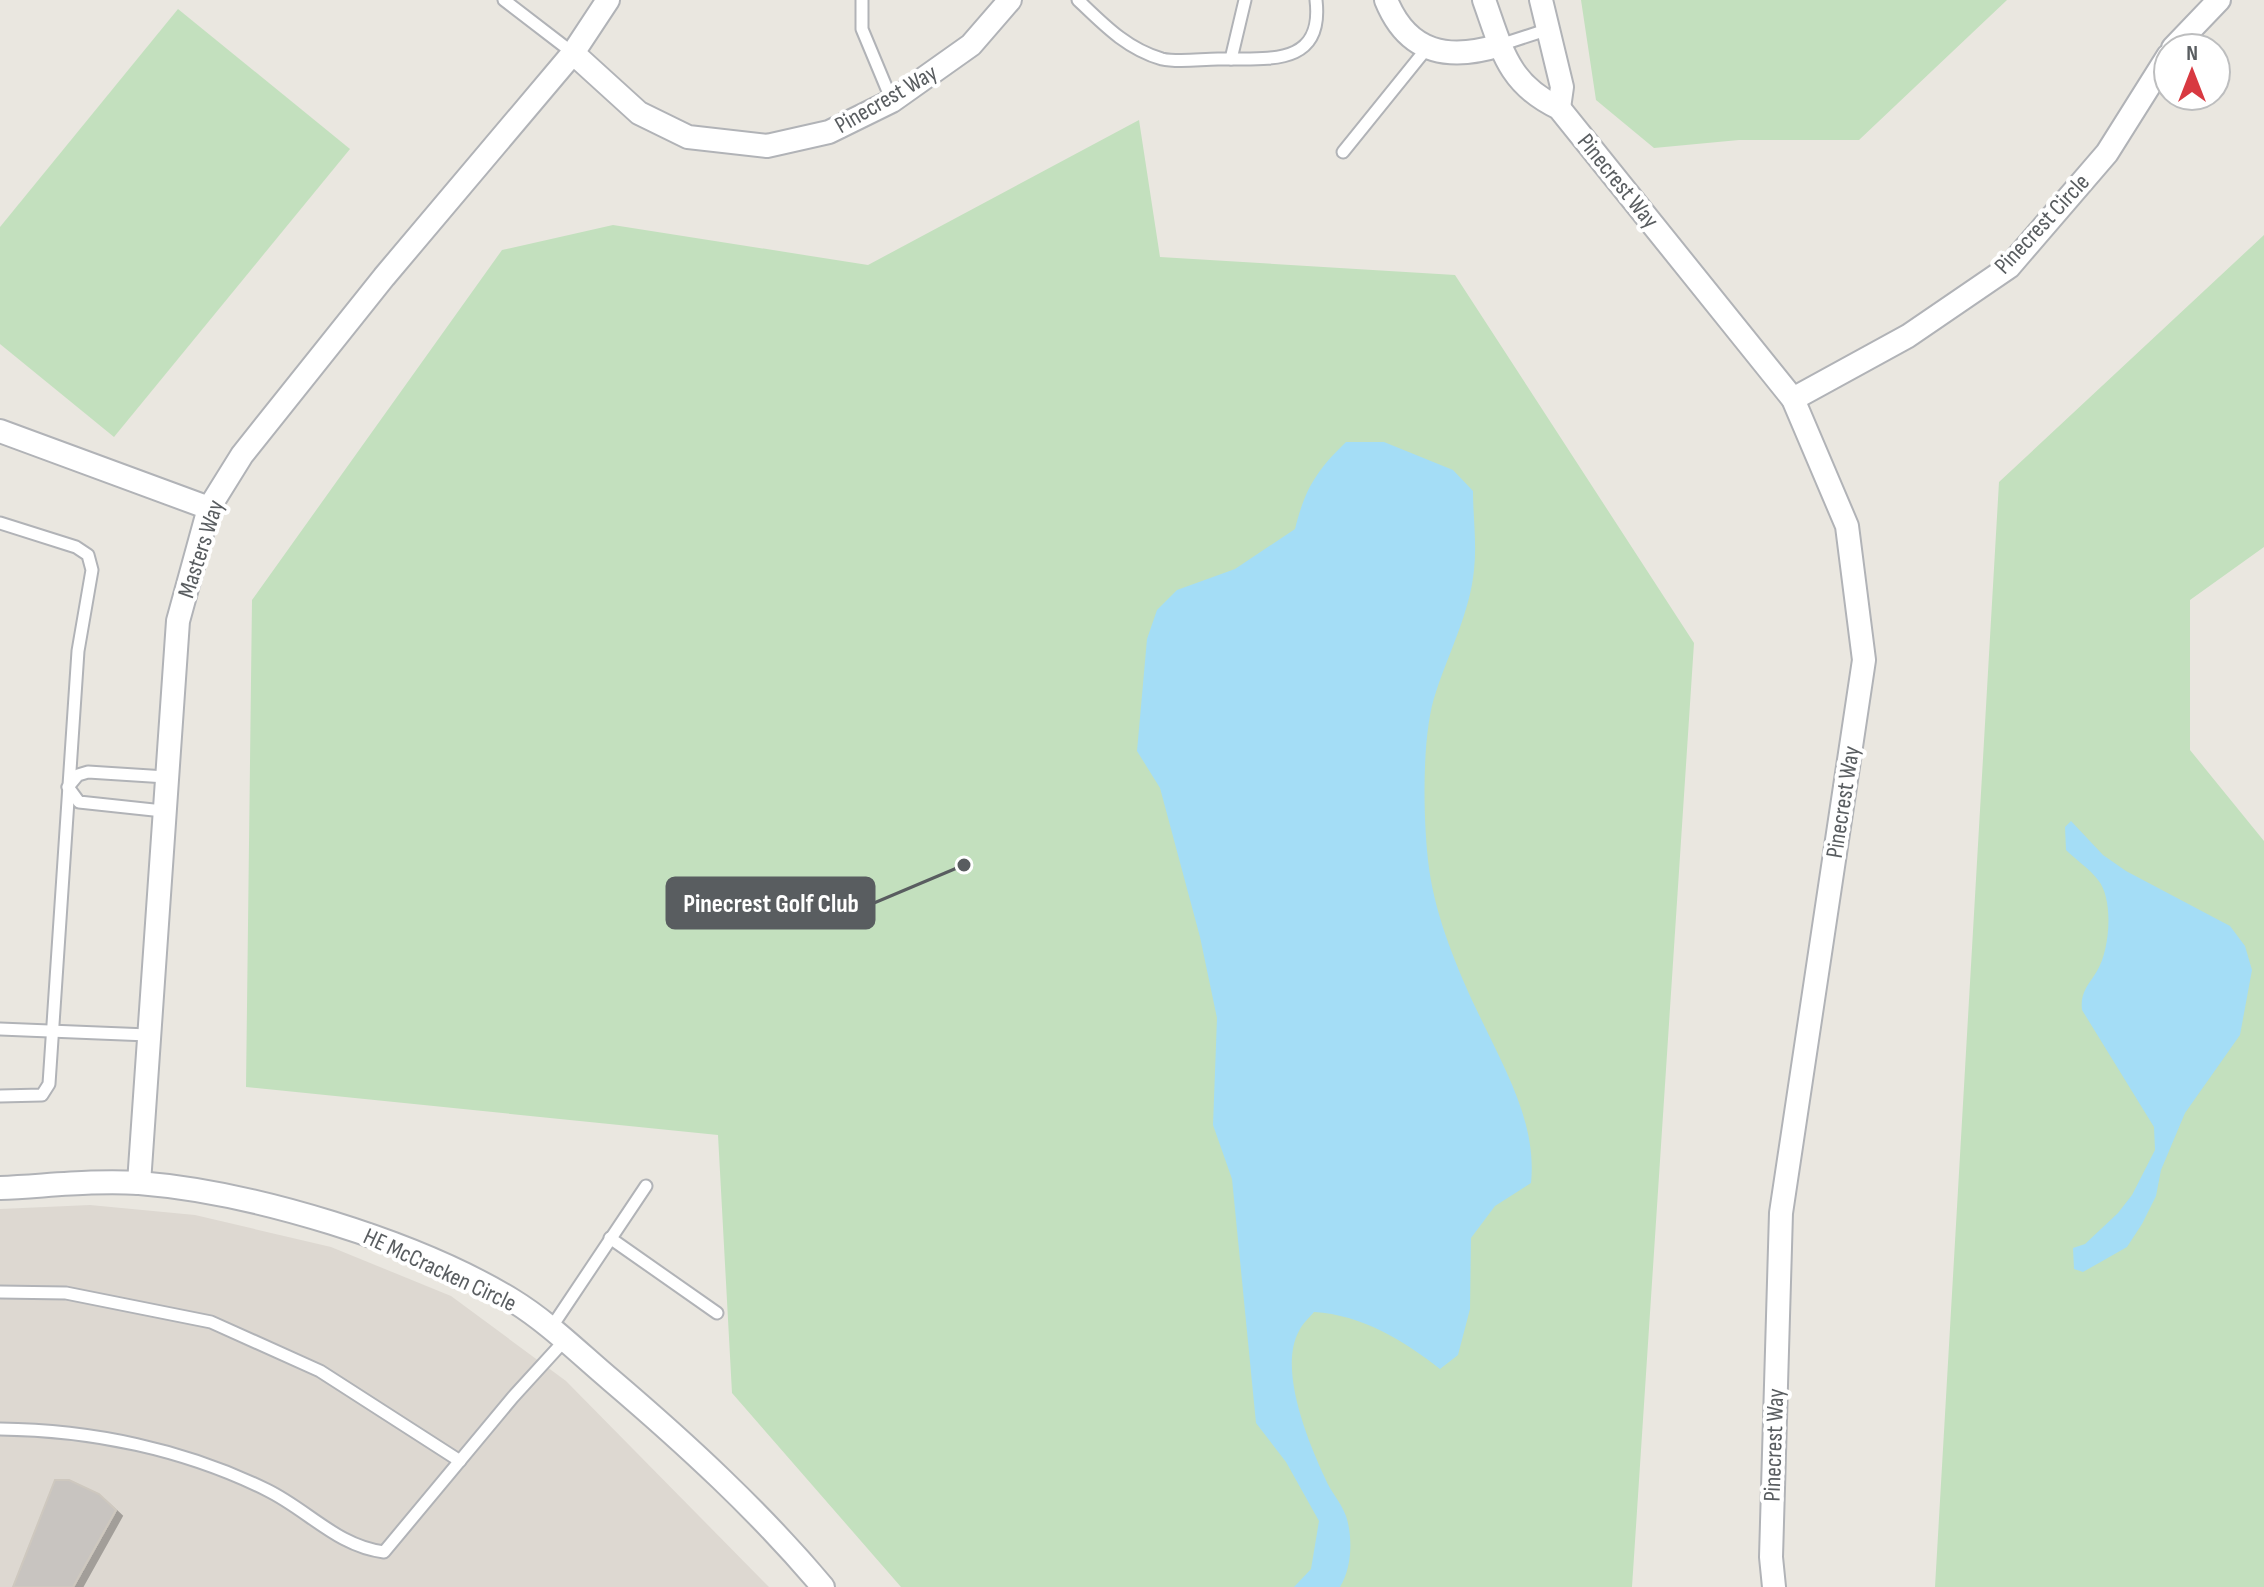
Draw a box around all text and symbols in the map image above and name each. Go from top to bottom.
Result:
north arrow [2152,32,2232,112]
text: N [2186,40,2198,67]
street label: Pinecrest Way [830,58,942,140]
street label: Pinecrest Way [1571,128,1665,234]
street label: Pinecrest Circle [1988,168,2096,280]
street label: Masters Way [172,496,230,602]
street label: Pinecrest Way [1820,744,1866,860]
callout: Pinecrest Golf Club [667,878,874,928]
text: Pinecrest Golf Club [683,889,859,920]
street label: HE McCracken Circle [359,1222,521,1318]
street label: Pinecrest Way [1758,1388,1790,1502]

